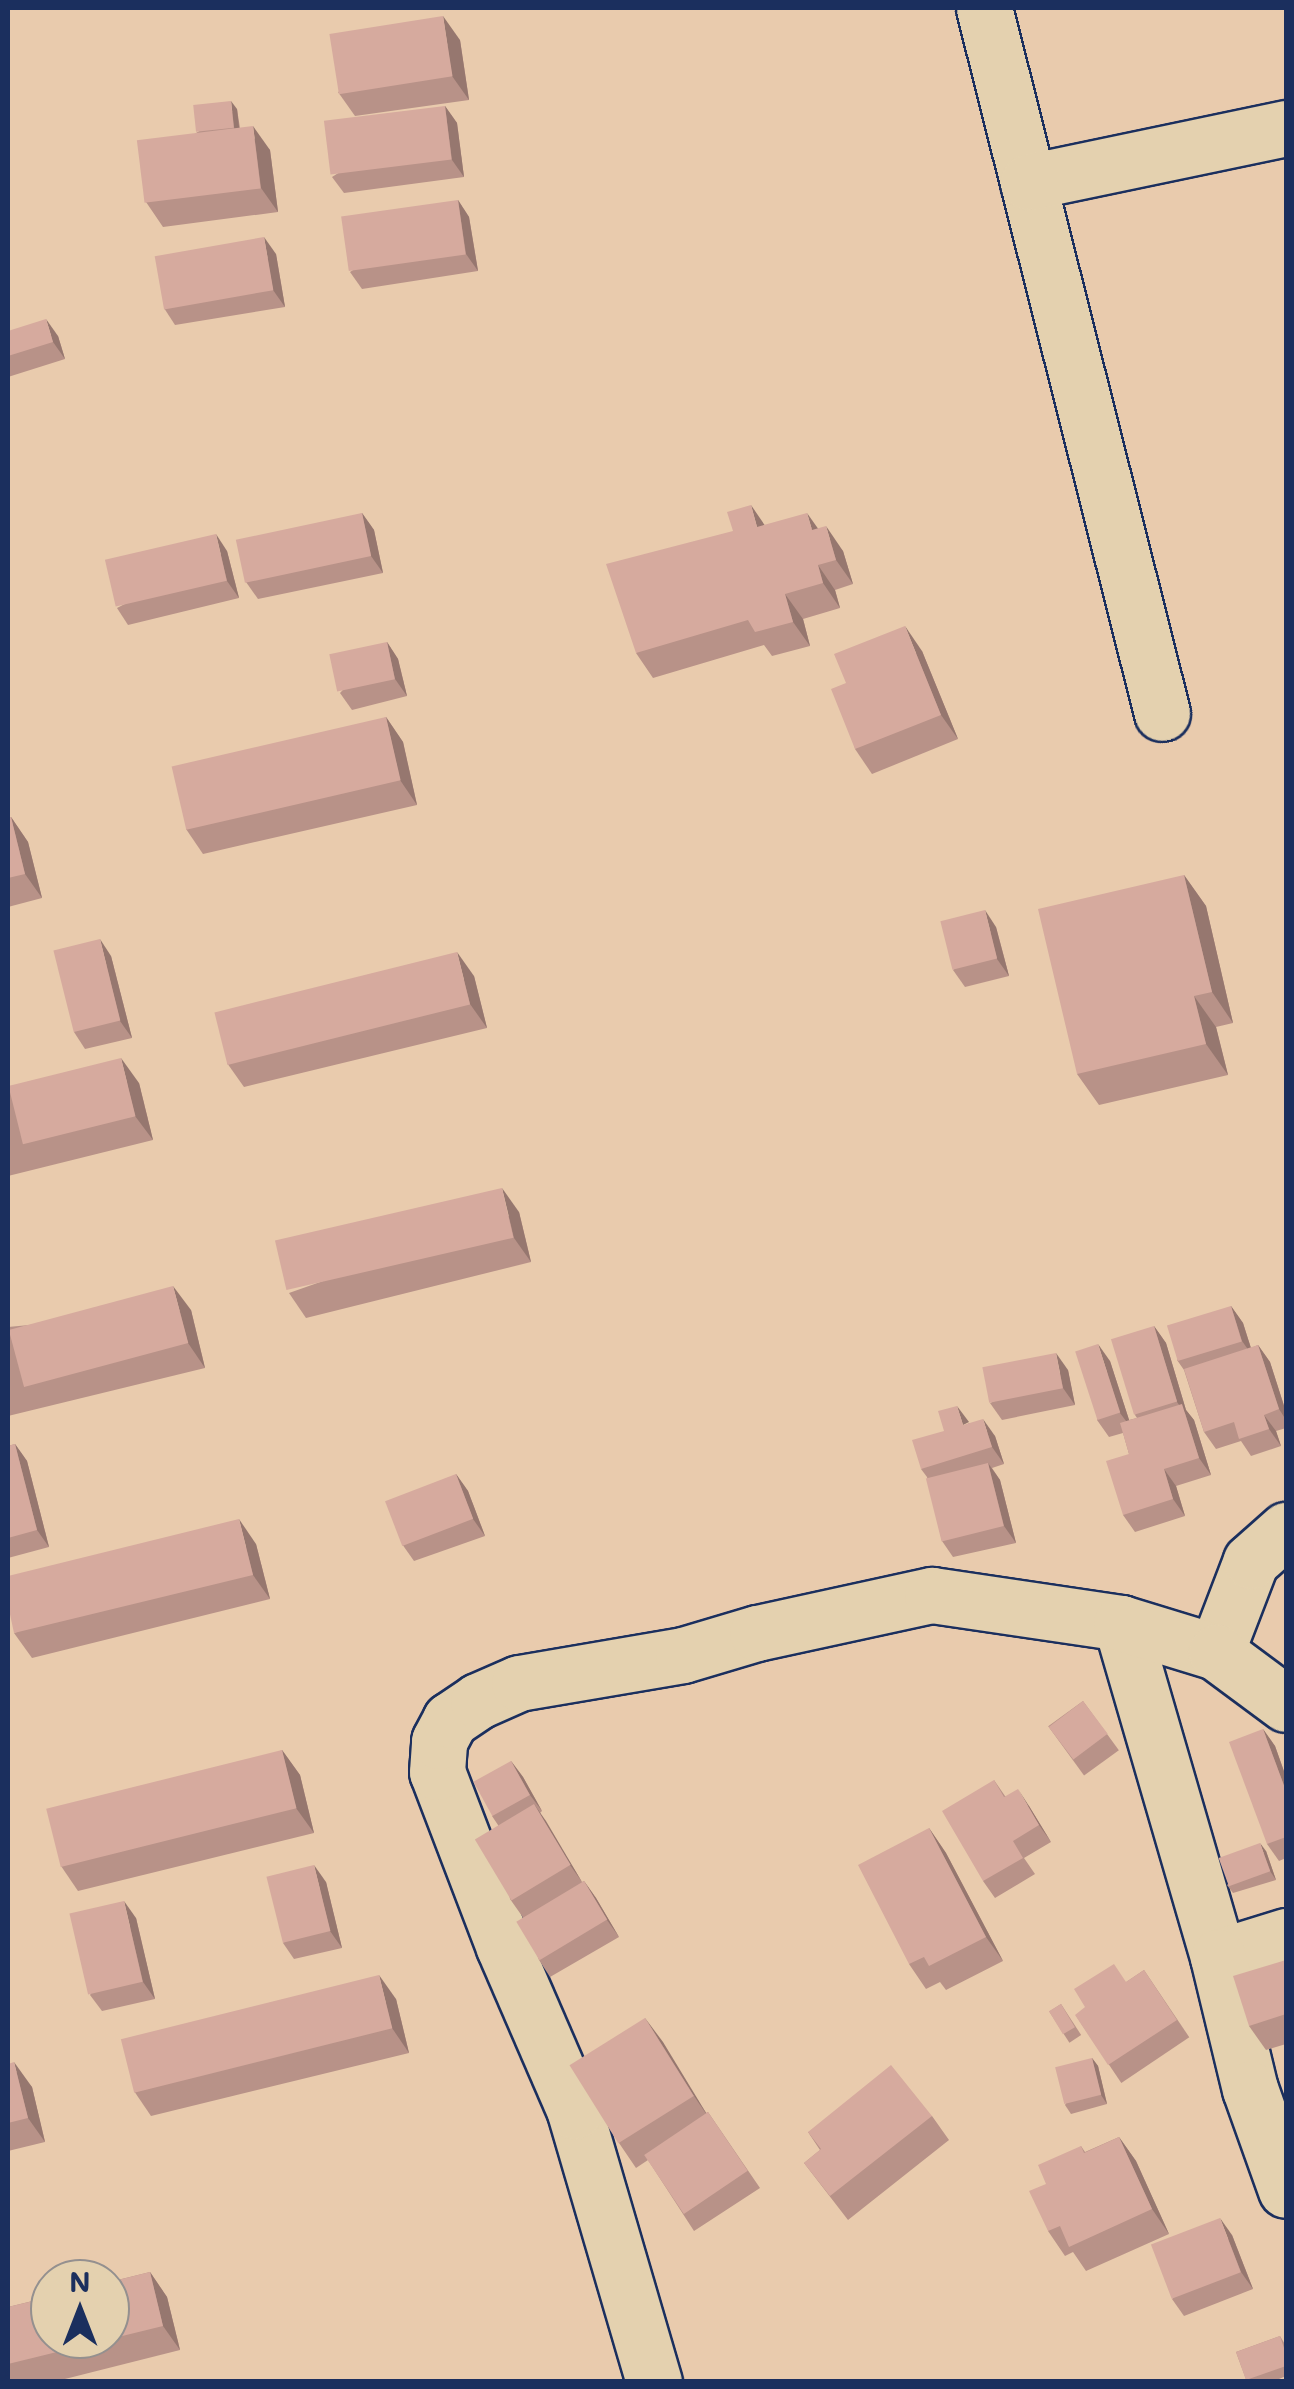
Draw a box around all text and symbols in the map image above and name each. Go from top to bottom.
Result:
north arrow [30,2259,130,2359]
text: N [69,2263,91,2299]

